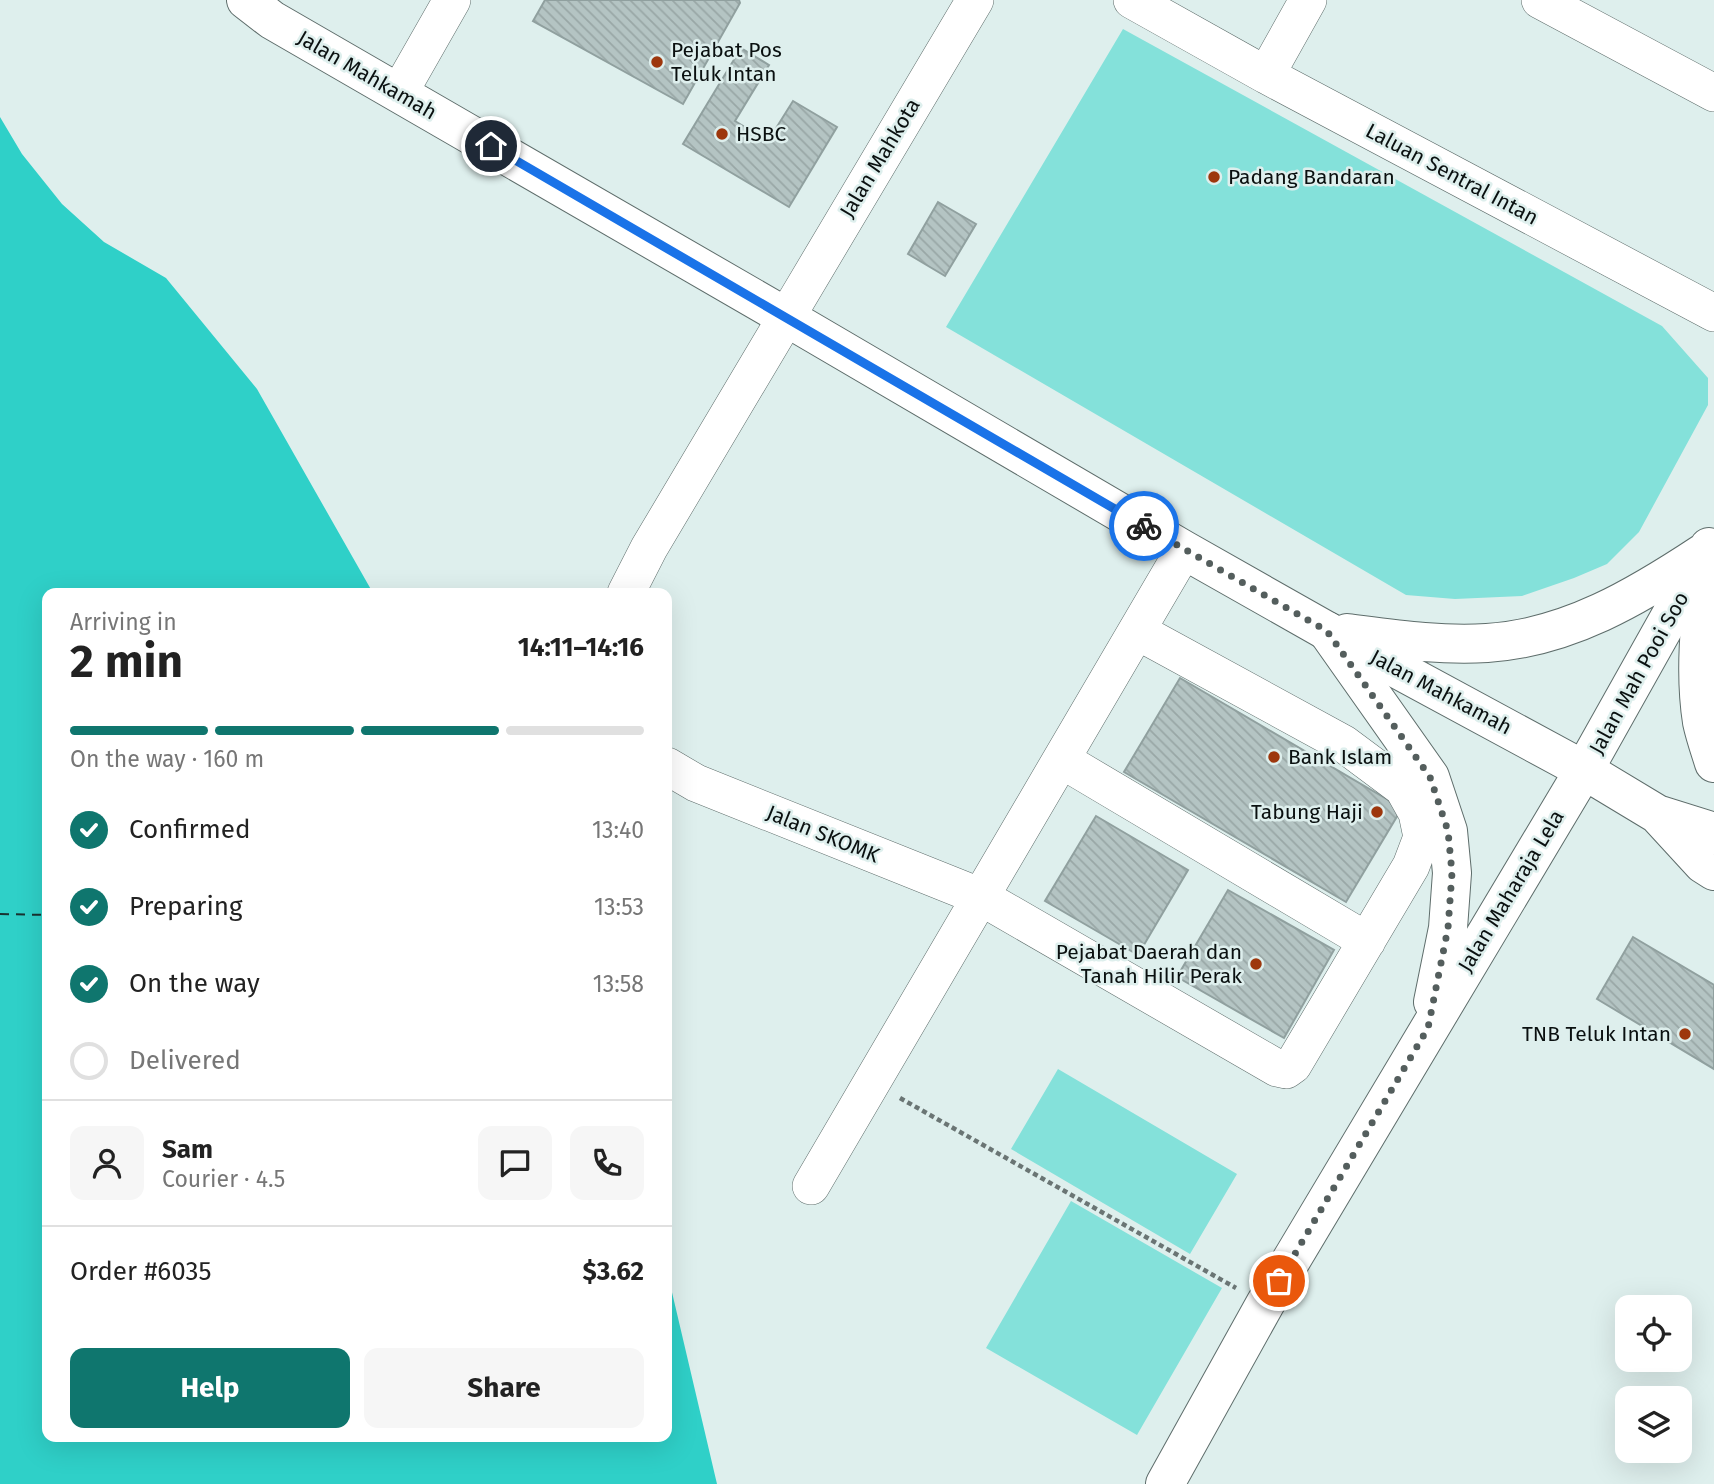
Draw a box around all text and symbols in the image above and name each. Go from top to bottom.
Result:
street label: Jalan Mahkamah [293,25,441,125]
place label: Pejabat Pos Teluk Intan [671,37,782,87]
marker: Pejabat Pos Teluk Intan [649,54,665,70]
street label: Jalan Mahkota [834,94,926,222]
pin [461,116,521,176]
street label: Laluan Sentral Intan [1361,117,1543,231]
place label: HSBC [736,121,786,147]
marker: HSBC [714,126,730,142]
icon: home [472,127,510,165]
place label: Padang Bandaran [1228,164,1395,190]
marker: Padang Bandaran [1206,169,1222,185]
courier [1109,491,1179,561]
icon: bike [1125,507,1163,545]
street label: Jalan Mah Pooi Soo [1583,587,1695,759]
text: Arriving in [70,608,177,636]
text: 14:11–14:16 [518,632,644,663]
text: 2 min [70,634,183,689]
street label: Jalan Mahkamah [1366,644,1516,740]
place label: Bank Islam [1288,744,1392,770]
text: On the way · 160 m [70,745,264,773]
marker: Bank Islam [1266,749,1282,765]
place label: Tabung Haji [1251,799,1363,825]
street label: Jalan SKOMK [763,800,884,869]
marker: Tabung Haji [1369,804,1385,820]
street label: Jalan Maharaja Lela [1452,805,1570,977]
icon: check [70,811,108,849]
text: Confirmed [129,814,250,845]
text: 13:40 [592,816,644,844]
icon: check [70,888,108,926]
text: Preparing [129,891,242,922]
text: 13:53 [594,893,644,921]
place label: Pejabat Daerah dan Tanah Hilir Perak [1056,939,1242,989]
marker: Pejabat Daerah dan Tanah Hilir Perak [1248,956,1264,972]
icon: check [70,965,108,1003]
text: On the way [129,968,260,999]
text: 13:58 [593,970,644,998]
place label: TNB Teluk Intan [1522,1021,1671,1047]
marker: TNB Teluk Intan [1677,1026,1693,1042]
text: Delivered [129,1045,241,1076]
button: person [70,1126,144,1200]
button: chat [478,1126,552,1200]
button: phone [570,1126,644,1200]
text: Sam [162,1134,213,1165]
text: Courier · 4.5 [162,1165,285,1193]
pin [1249,1251,1309,1311]
text: Order #6035 [70,1256,211,1287]
text: $3.62 [582,1256,644,1287]
icon: bag [1260,1262,1298,1300]
map controls [1615,1295,1692,1463]
button: locate [1615,1295,1692,1372]
button: Help [70,1348,350,1428]
button: Share [364,1348,644,1428]
button: layers [1615,1386,1692,1463]

